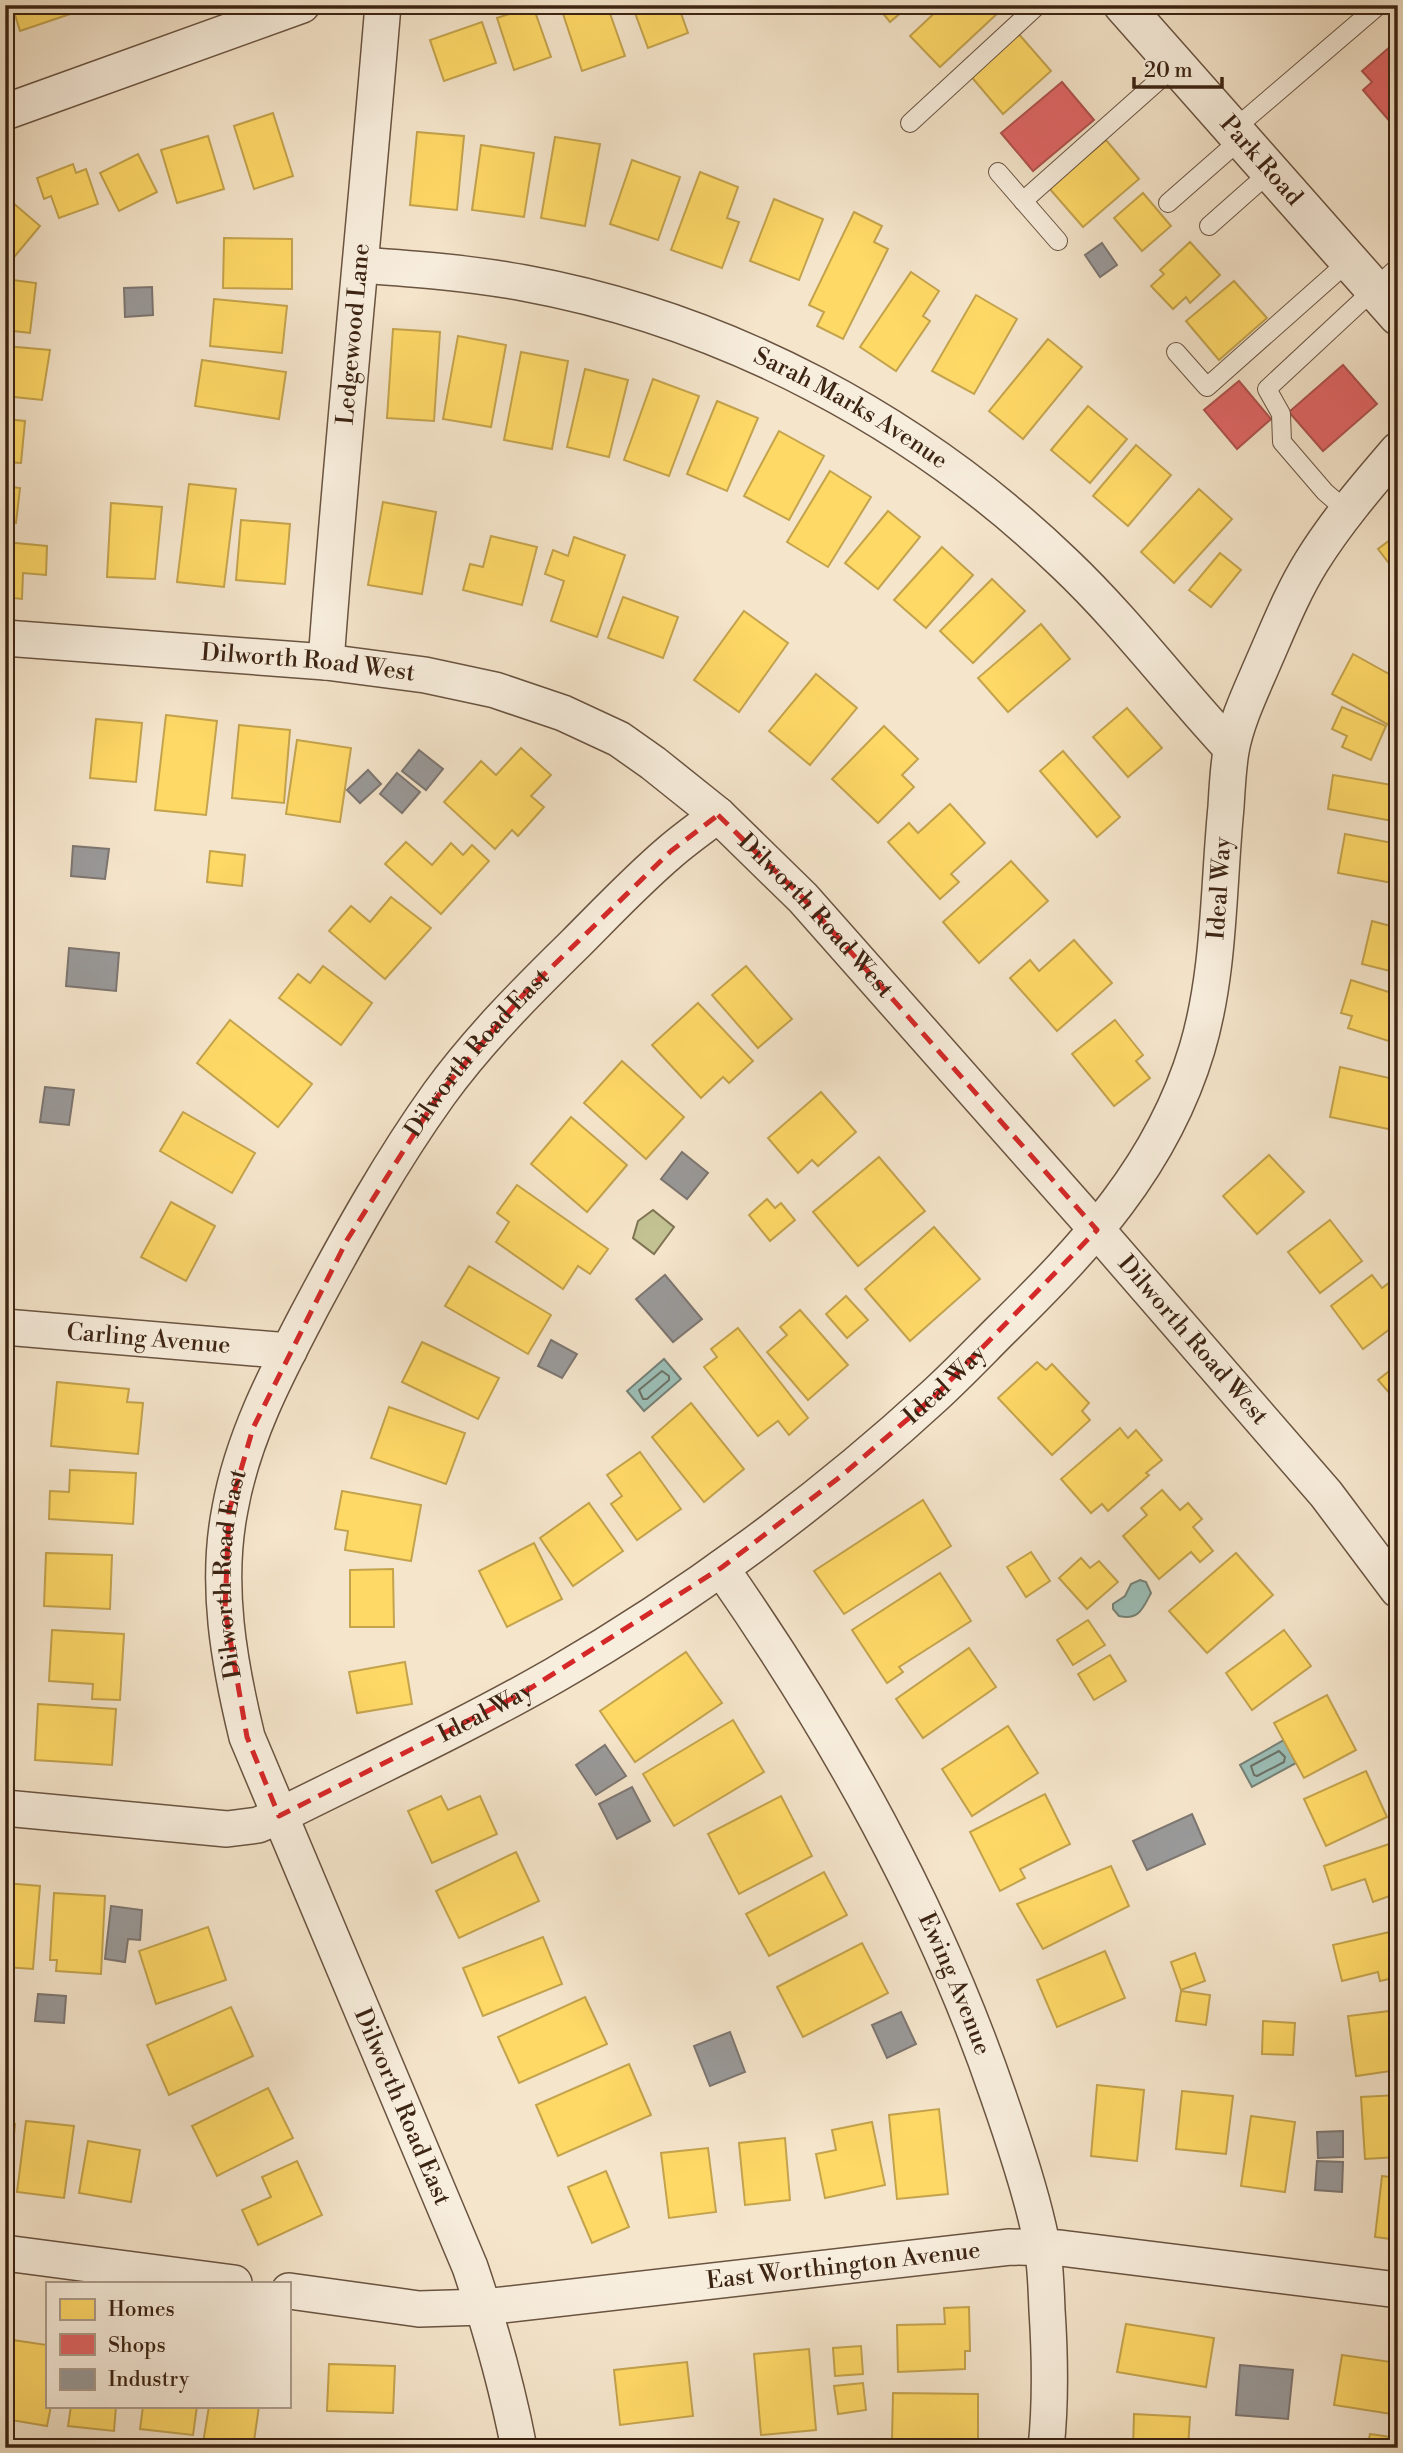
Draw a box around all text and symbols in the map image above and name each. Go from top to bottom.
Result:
scale bar [1134,46,1221,90]
text: 20 m [1144,58,1193,84]
street label: Park Road [1213,109,1309,212]
street label: Ledgewood Lane [331,242,377,426]
street label: Sarah Marks Avenue [749,341,953,476]
street label: Dilworth Road West [200,638,417,689]
street label: Dilworth Road West [731,827,900,1005]
street label: Ideal Way [1201,835,1238,941]
street label: Dilworth Road East [398,962,557,1143]
street label: Dilworth Road West [1111,1249,1275,1432]
street label: Carling Avenue [65,1317,232,1361]
street label: Ideal Way [897,1338,993,1431]
street label: Dilworth Road East [209,1465,254,1681]
street label: Ideal Way [433,1675,539,1750]
street label: Ewing Avenue [911,1908,997,2059]
street label: Dilworth Road East [347,2004,457,2210]
street label: East Worthington Avenue [705,2235,982,2297]
legend [46,2282,290,2408]
text: Homes [108,2297,175,2323]
text: Shops [108,2333,166,2359]
text: Industry [108,2367,190,2393]

